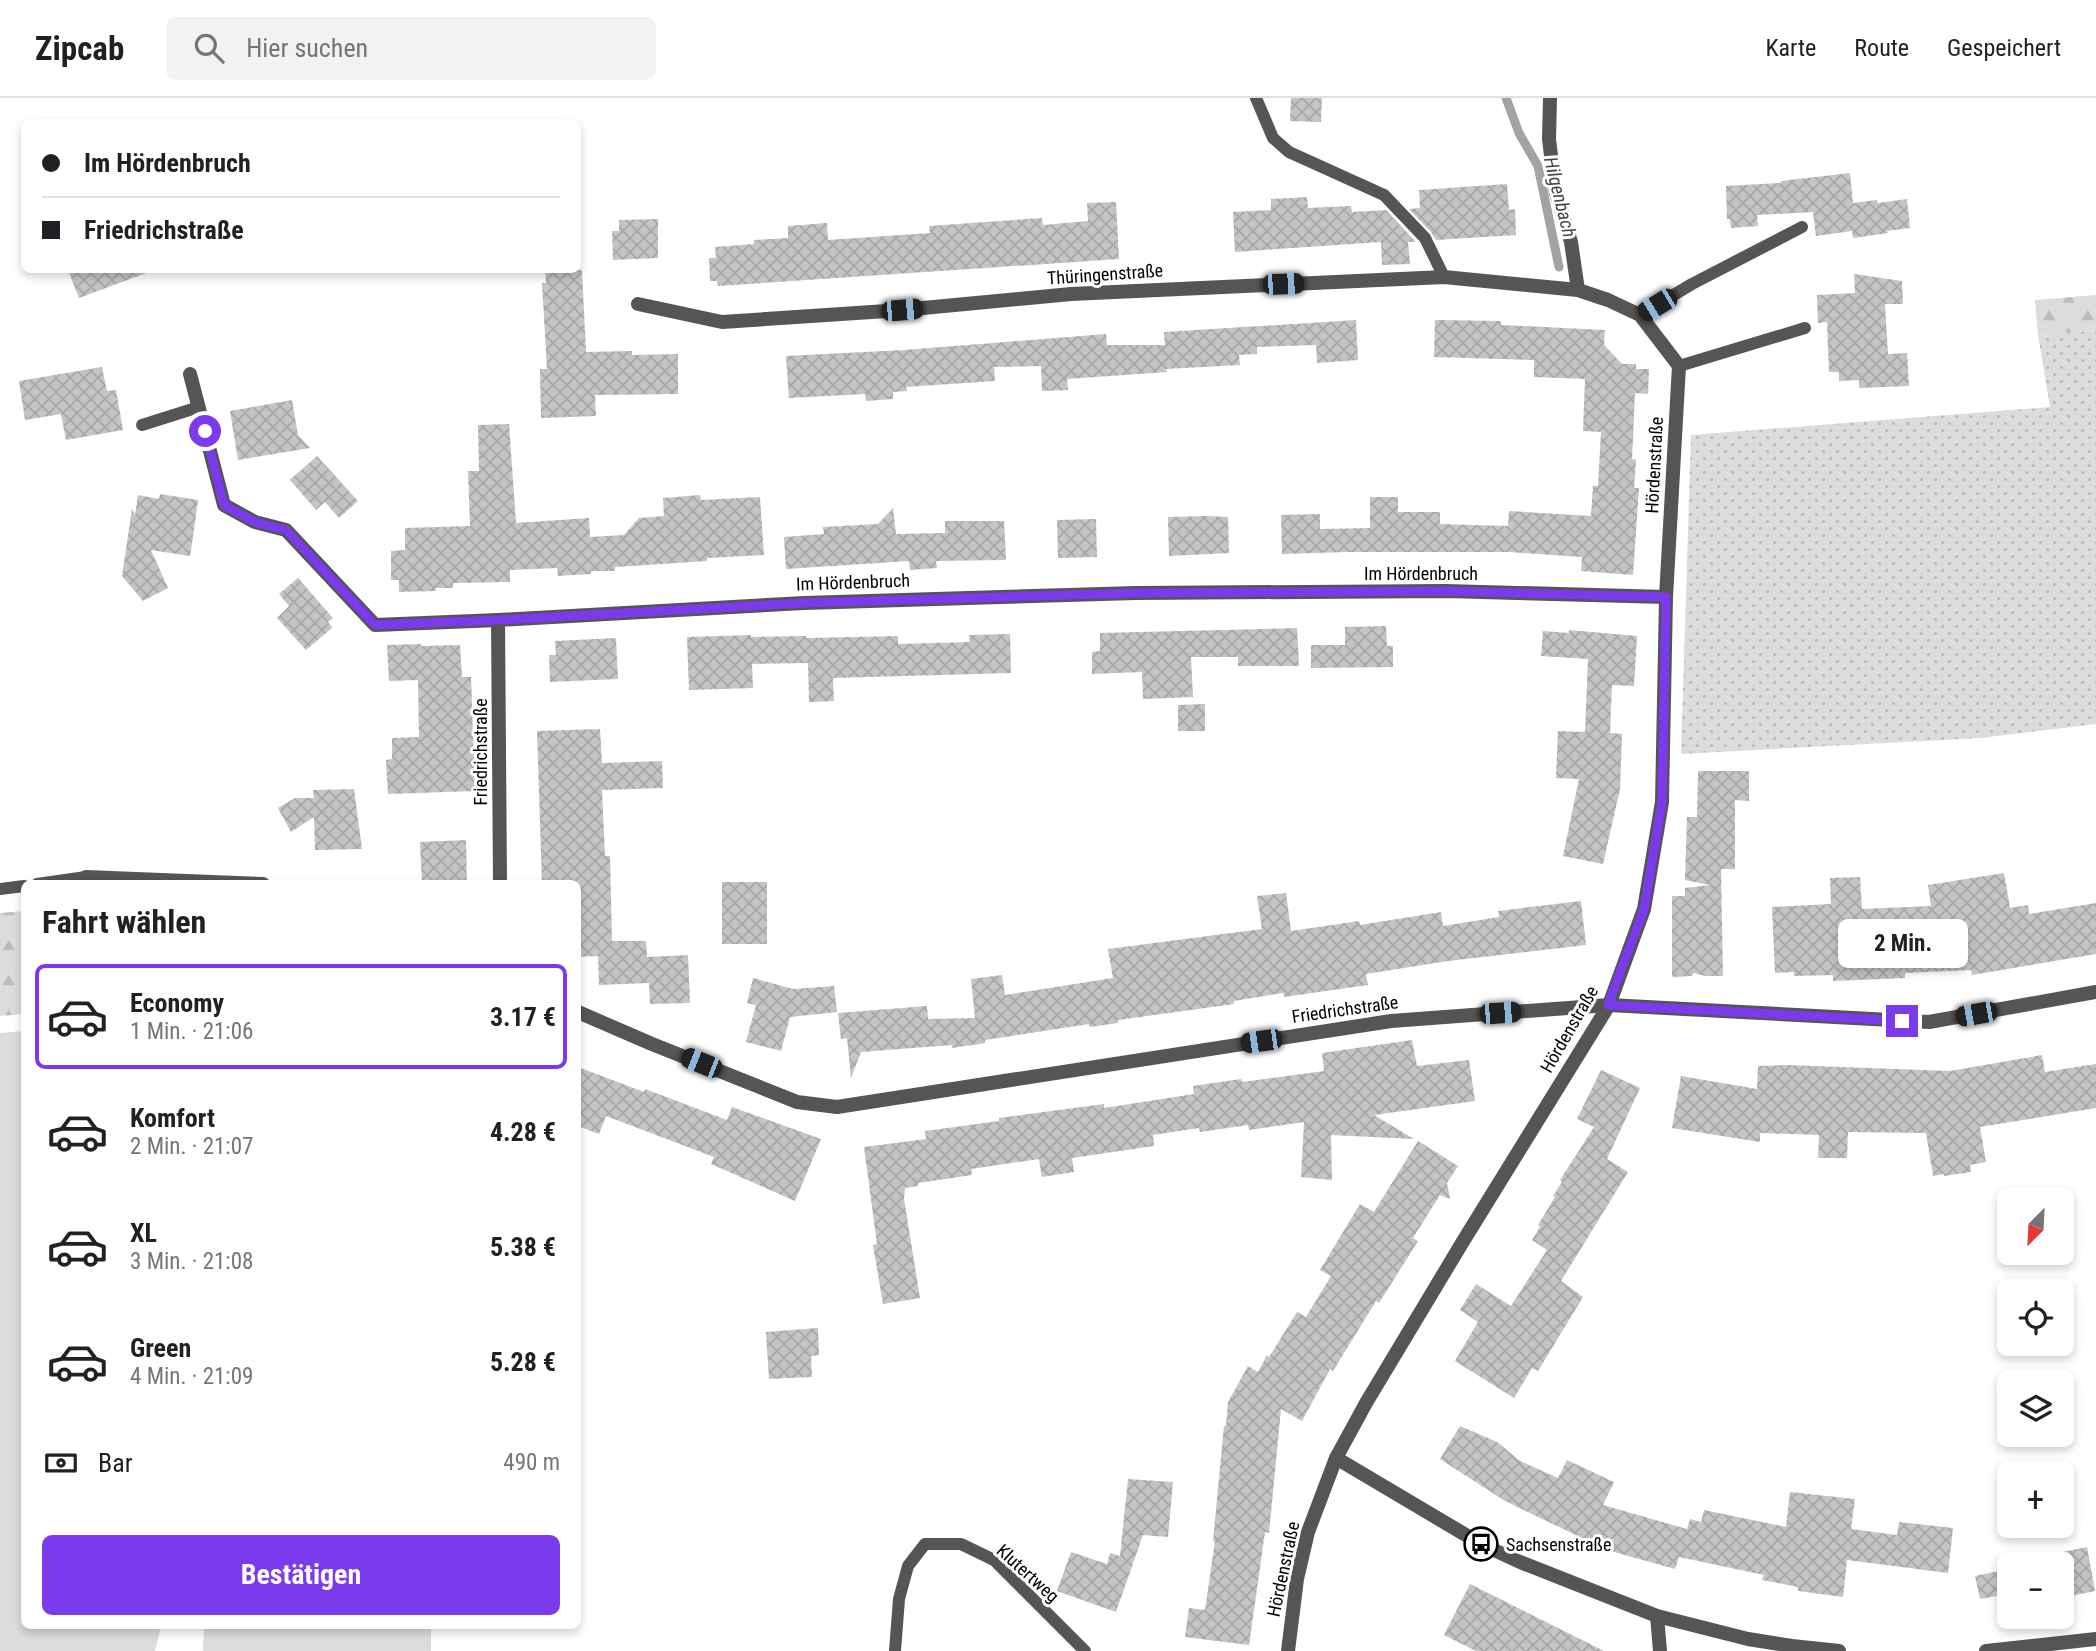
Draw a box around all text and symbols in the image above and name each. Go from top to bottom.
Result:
search box [166,17,656,80]
text: Zipcab [35,29,124,68]
icon: search [190,29,228,67]
text: Hier suchen [246,33,368,63]
text: Karte [1766,34,1816,62]
text: Route [1854,34,1909,62]
text: Gespeichert [1947,34,2061,62]
text: Im Hördenbruch [84,148,251,178]
water label: Hilgenbach [1539,154,1581,240]
text: Friedrichstraße [84,215,244,245]
street label: Thüringenstraße [1046,259,1164,289]
car [1262,273,1305,295]
car [1634,285,1681,325]
car [881,298,924,322]
route start [189,415,221,447]
street label: Hördenstraße [1641,416,1667,514]
street label: Im Hördenbruch [1364,563,1478,584]
street label: Im Hördenbruch [796,570,910,594]
street label: Friedrichstraße [470,698,491,806]
text: Fahrt wählen [42,903,206,941]
callout: 2 Min. [1837,920,1967,968]
text: 2 Min. [1874,930,1932,957]
street label: Hördenstraße [1536,982,1602,1076]
icon: car [46,985,109,1048]
text: Economy [130,988,224,1018]
street label: Friedrichstraße [1290,991,1400,1027]
car [1954,1000,1999,1028]
car [1479,1001,1522,1025]
text: 3.17 € [490,1002,556,1032]
route end [1886,1005,1918,1037]
text: 1 Min. · 21:06 [130,1018,253,1045]
car [1239,1028,1284,1054]
car [678,1045,725,1081]
icon: car [46,1100,109,1163]
text: Komfort [130,1103,215,1133]
text: 4.28 € [490,1117,556,1147]
text: 2 Min. · 21:07 [130,1133,253,1160]
north arrow [1997,1188,2074,1265]
map controls [1997,1188,2074,1629]
icon: car [46,1215,109,1278]
text: XL [130,1218,157,1248]
text: 5.38 € [490,1232,556,1262]
text: 3 Min. · 21:08 [130,1248,253,1275]
button: locate [1997,1279,2074,1356]
icon: car [46,1330,109,1393]
text: Green [130,1333,191,1363]
text: 5.28 € [490,1347,556,1377]
text: 4 Min. · 21:09 [130,1363,253,1390]
button: layers [1997,1370,2074,1447]
icon: cash [42,1444,80,1482]
text: Bar [98,1448,133,1478]
text: 490 m [503,1449,560,1476]
button: + [1997,1461,2074,1538]
street label: Hördenstraße [1263,1520,1303,1618]
bus stop icon: Sachsenstraße [1462,1525,1500,1563]
place label: Sachsenstraße [1506,1534,1611,1555]
button: Bestätigen [42,1535,560,1615]
street label: Klutertweg [992,1540,1064,1606]
button: − [1997,1552,2074,1629]

